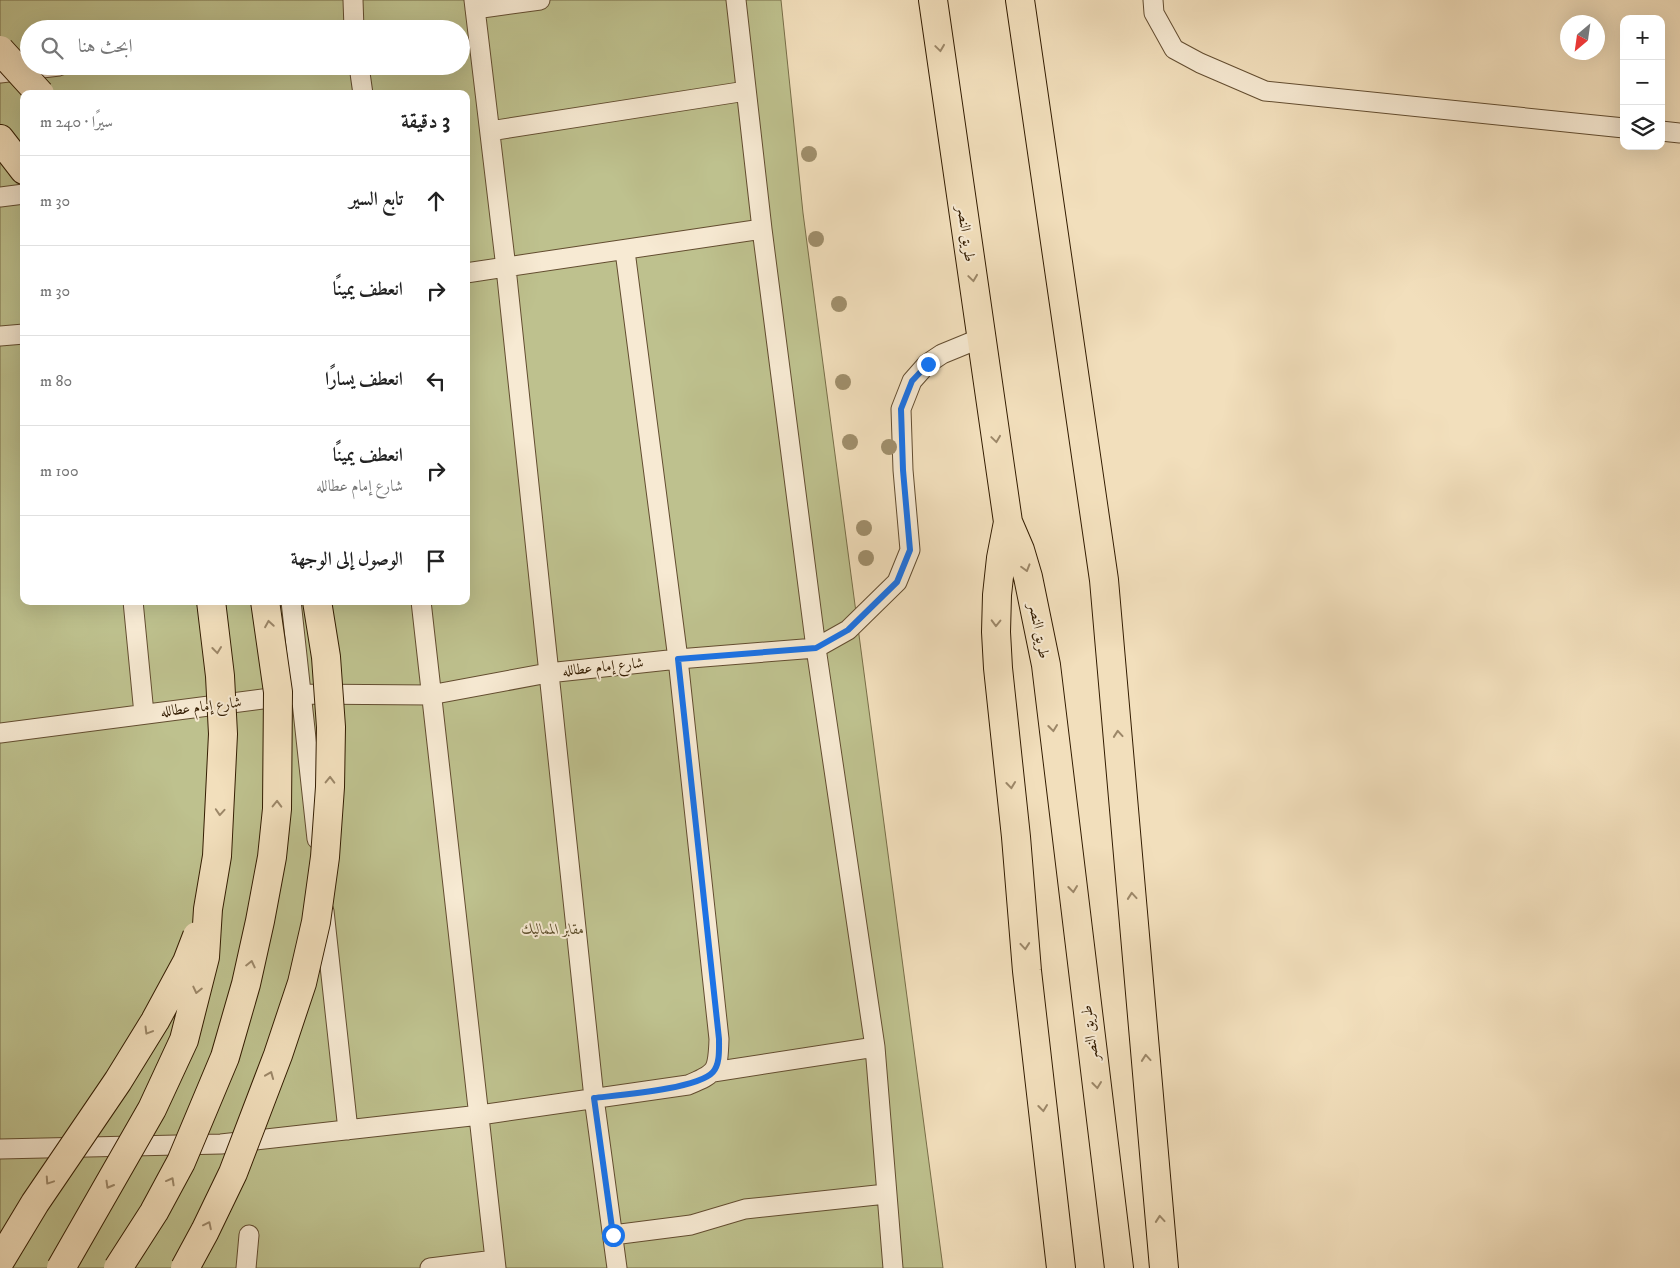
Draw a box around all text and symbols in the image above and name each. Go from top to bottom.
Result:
north arrow [1560,15,1605,60]
map controls [1620,15,1665,150]
button: + [1620,15,1665,60]
search box [20,20,470,75]
icon: search [38,34,66,62]
text: ابحث هنا [78,35,133,58]
one-way arrow [934,45,945,53]
button: − [1620,60,1665,105]
button: layers [1620,105,1665,150]
text: 3 دقيقة [401,109,450,135]
text: سيرًا · 240 m [40,112,113,132]
icon: ahead [422,187,450,215]
text: تابع السير [349,188,403,211]
text: 30 m [40,191,70,211]
street label: طريق النصر [952,203,979,263]
one-way arrow [967,274,977,283]
icon: right [422,277,450,305]
text: انعطف يمينًا [333,278,403,301]
text: 30 m [40,281,70,301]
route end [917,353,940,376]
icon: left [422,367,450,395]
text: انعطف يسارًا [325,368,403,391]
text: 80 m [40,371,72,391]
one-way arrow [990,435,1000,444]
text: انعطف يمينًا [333,444,403,467]
icon: right [422,457,450,485]
text: 100 m [40,461,79,481]
text: شارع إمام عطالله [316,476,403,496]
icon: arrive [422,547,450,575]
text: الوصول إلى الوجهة [291,548,403,571]
one-way arrow [1020,563,1030,571]
street label: طريق النصر [1024,600,1054,660]
one-way arrow [264,620,275,628]
one-way arrow [991,620,1001,627]
one-way arrow [211,646,222,654]
street label: شارع إمام عطالله [561,653,645,684]
street label: شارع إمام عطالله [159,693,243,724]
one-way arrow [1047,724,1058,732]
one-way arrow [1113,729,1124,737]
one-way arrow [325,776,335,784]
one-way arrow [1005,781,1016,789]
one-way arrow [271,799,282,807]
one-way arrow [214,808,225,816]
one-way arrow [1067,885,1078,893]
one-way arrow [1127,891,1138,899]
park label: مقابر المماليك [522,920,584,939]
one-way arrow [1019,943,1030,951]
one-way arrow [245,959,256,968]
one-way arrow [192,985,203,994]
street label: طريق النصر [1077,1004,1103,1064]
one-way arrow [145,1026,155,1035]
one-way arrow [1140,1053,1151,1061]
one-way arrow [264,1071,275,1080]
one-way arrow [1091,1081,1101,1089]
one-way arrow [1037,1104,1048,1112]
one-way arrow [46,1175,55,1185]
one-way arrow [164,1178,174,1187]
one-way arrow [105,1179,115,1188]
one-way arrow [1154,1215,1165,1223]
one-way arrow [202,1221,212,1230]
route start [602,1224,625,1247]

